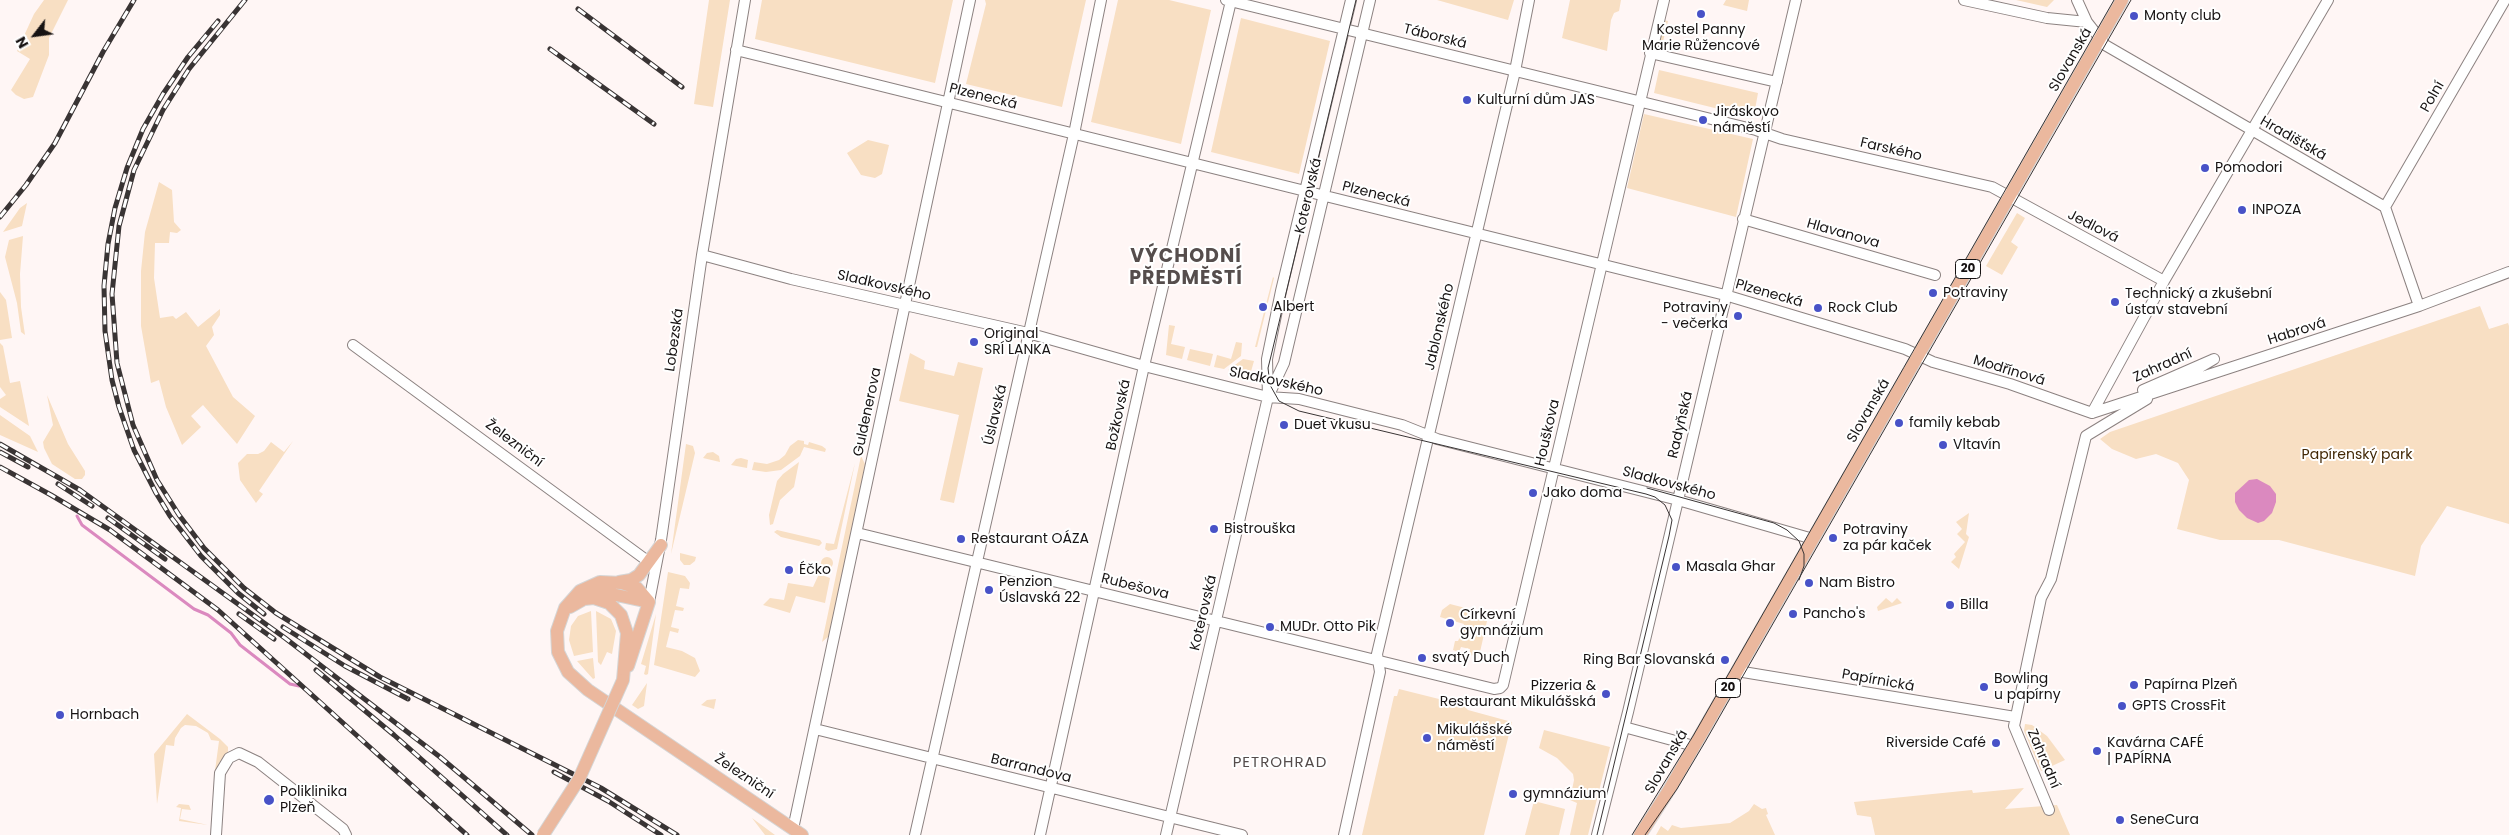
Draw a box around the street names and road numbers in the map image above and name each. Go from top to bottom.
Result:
street label: Táborská [1402,21,1468,53]
street label: Slovanská [2046,25,2096,95]
street label: Polní [2417,79,2449,115]
street label: Plzenecká [947,80,1019,114]
street label: Hradišťská [2257,113,2329,165]
street label: Farského [1858,135,1924,165]
street label: Koterovská [1292,157,1326,235]
street label: Plzenecká [1340,178,1412,212]
street label: Jedlová [2065,207,2121,247]
street label: Hlavanova [1805,216,1881,252]
road number: 20 [1956,260,1980,278]
street label: Sladkovského [835,267,933,305]
street label: Plzenecká [1733,276,1805,312]
street label: Jablonského [1422,282,1458,372]
street label: Lobezská [662,307,688,373]
street label: Habrová [2266,315,2328,349]
street label: Zahradní [2131,346,2195,386]
street label: Modřínová [1971,352,2047,390]
street label: Sladkovského [1227,364,1325,400]
street label: Guldenerova [850,366,886,458]
street label: Slovanská [1844,376,1894,446]
street label: Božkovská [1103,378,1135,452]
street label: Úslavská [981,383,1011,447]
street label: Radyňská [1665,390,1697,460]
street label: Houškova [1532,398,1564,468]
street label: Železniční [482,417,546,471]
street label: Sladkovského [1621,463,1717,505]
street label: Rubešova [1099,570,1171,604]
street label: Koterovská [1187,574,1221,652]
street label: Papírnická [1840,666,1916,696]
road number: 20 [1716,678,1740,698]
street label: Slovanská [1642,727,1692,797]
street label: Zahradní [2023,727,2063,791]
street label: Železniční [711,751,777,803]
street label: Barrandova [989,751,1073,787]

